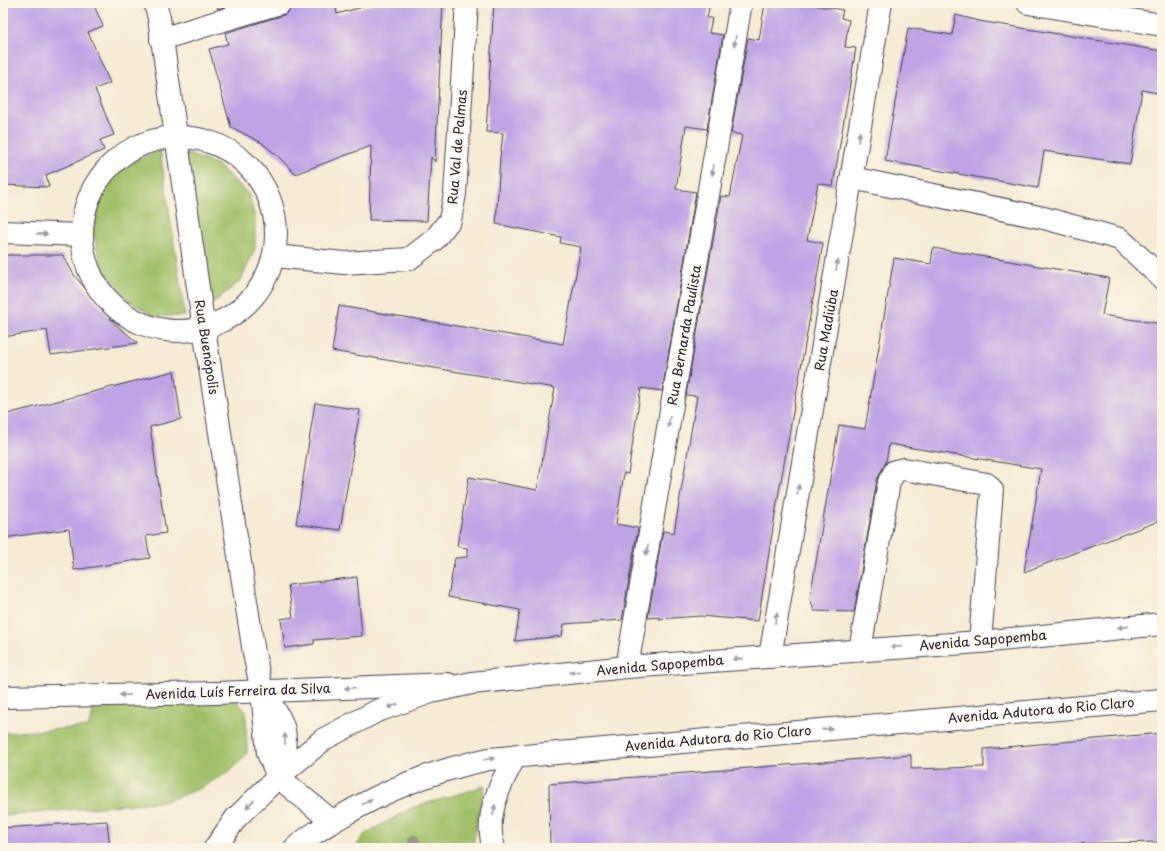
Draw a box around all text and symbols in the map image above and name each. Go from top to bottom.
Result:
one-way arrow [731,35,737,48]
street label: Rua Val de Palmas [442,89,471,205]
one-way arrow [856,131,862,143]
one-way arrow [709,163,715,176]
one-way arrow [36,230,48,237]
one-way arrow [834,259,840,271]
street label: Rua Bernarda Paulista [662,262,705,407]
street label: Rua Madiúba [809,287,842,372]
street label: Rua Buenópolis [191,298,224,396]
one-way arrow [666,416,672,428]
one-way arrow [795,484,801,496]
one-way arrow [644,544,650,556]
one-way arrow [773,612,779,624]
street label: Avenida Sapopemba [918,624,1048,655]
one-way arrow [1117,624,1129,631]
one-way arrow [890,644,902,651]
street label: Avenida Sapopemba [595,649,725,680]
one-way arrow [732,655,745,662]
one-way arrow [569,669,581,675]
street label: Avenida Luís Ferreira da Silva [145,678,331,703]
one-way arrow [344,684,356,691]
one-way arrow [118,692,131,698]
street label: Avenida Adutora do Rio Claro [947,692,1135,727]
one-way arrow [386,703,398,709]
street label: Avenida Adutora do Rio Claro [624,720,812,755]
one-way arrow [821,725,833,732]
one-way arrow [282,732,288,745]
one-way arrow [483,756,495,762]
one-way arrow [245,799,255,809]
one-way arrow [361,799,372,805]
one-way arrow [491,804,497,816]

